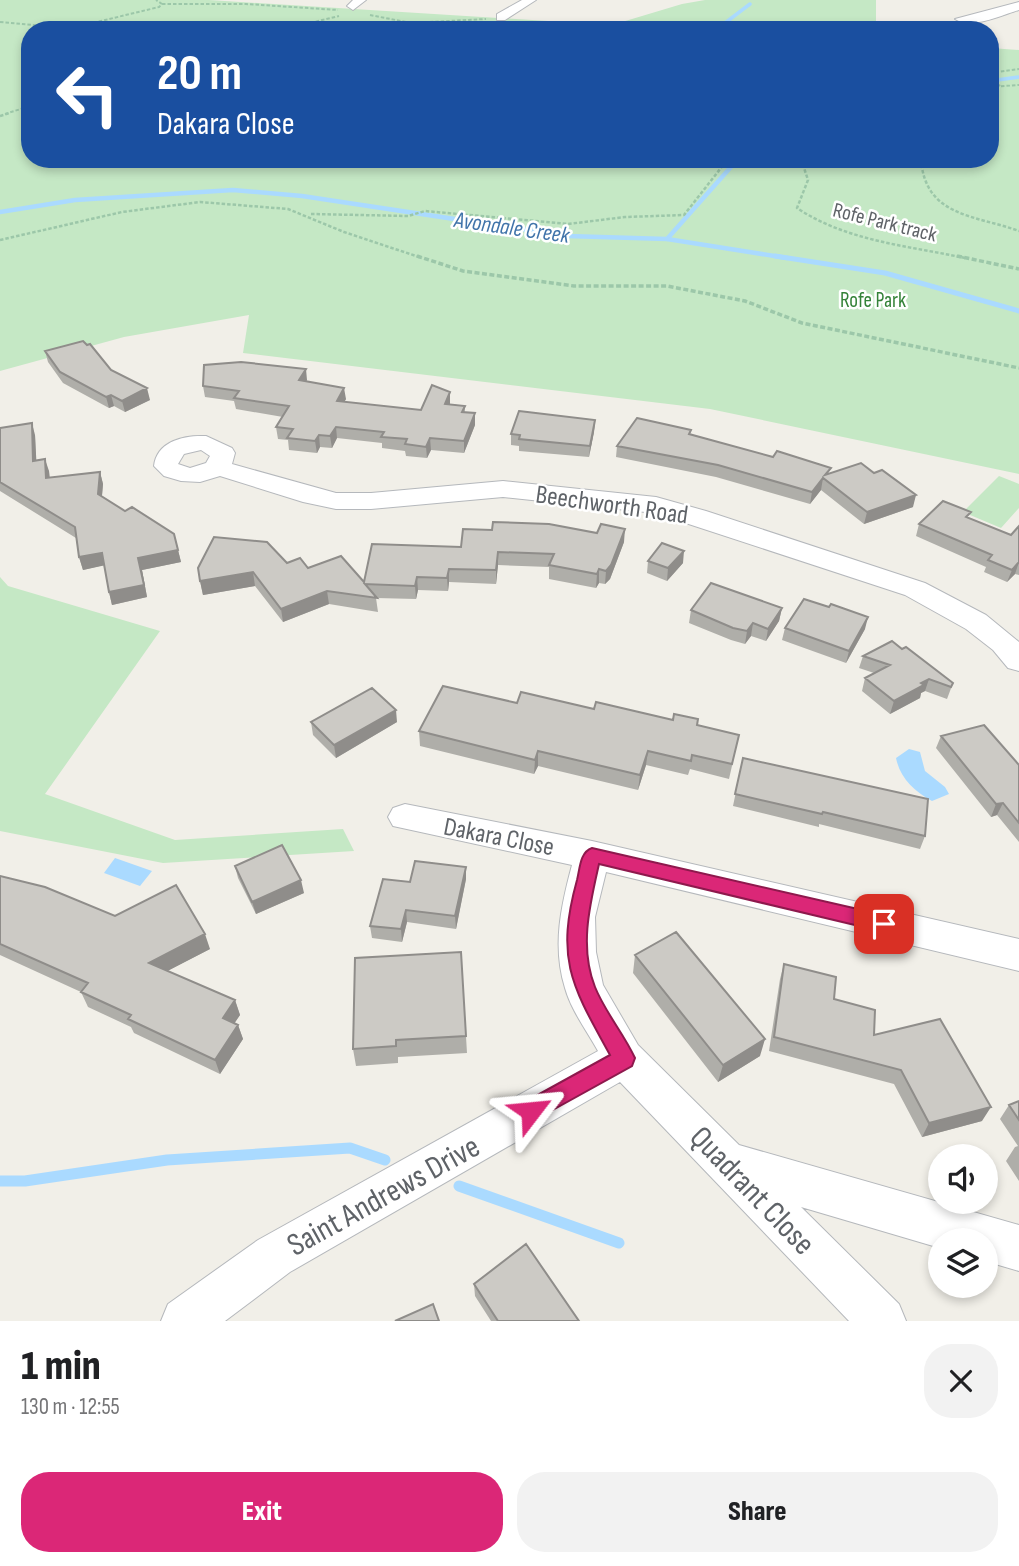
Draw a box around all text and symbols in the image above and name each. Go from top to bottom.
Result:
text: 20 m [157,45,242,104]
icon: left [42,49,133,140]
text: Dakara Close [157,105,295,144]
street label: Rofe Park track [830,198,939,247]
water label: Avondale Creek [452,206,573,250]
park label: Rofe Park [840,288,906,313]
street label: Beechworth Road [534,479,690,532]
street label: Dakara Close [441,812,557,863]
pin [854,894,914,954]
icon: arrive [865,905,903,943]
position arrow [494,1074,568,1148]
street label: Quadrant Close [681,1119,823,1263]
street label: Saint Andrews Drive [281,1127,487,1265]
map controls [928,1144,998,1298]
button: sound [928,1144,998,1214]
button: layers [928,1228,998,1298]
text: 1 min [21,1341,101,1392]
button: close [924,1344,998,1418]
text: 130 m · 12:55 [21,1393,120,1421]
button: Exit [21,1472,503,1552]
button: Share [517,1472,998,1552]

